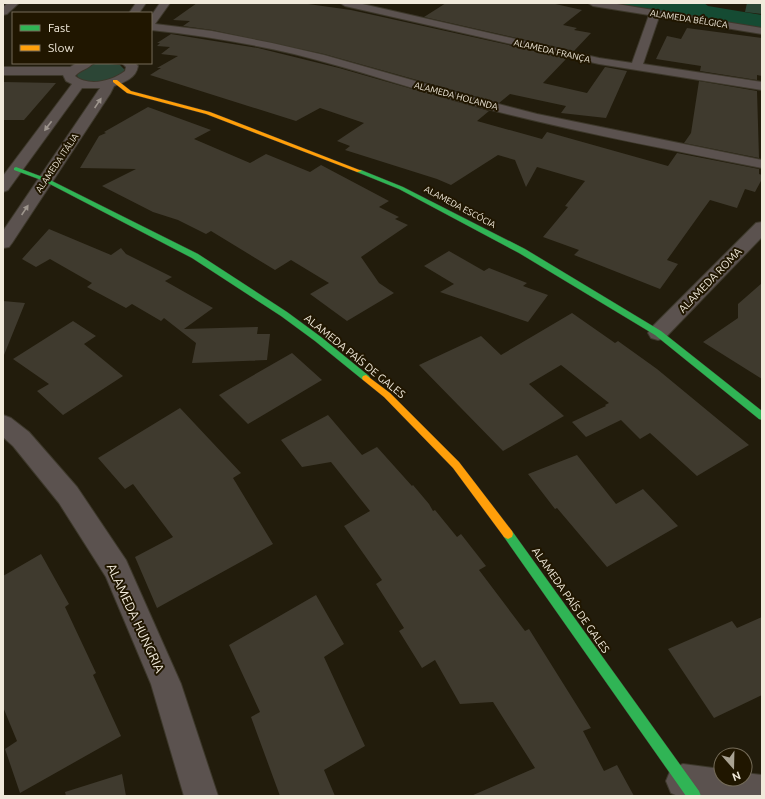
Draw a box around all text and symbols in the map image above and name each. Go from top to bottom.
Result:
street label: ALAMEDA BÉLGICA [649,6,729,30]
legend [12,12,152,64]
text: Fast [48,21,70,34]
street label: ALAMEDA FRANÇA [513,37,591,65]
text: Slow [48,41,74,54]
street label: ALAMEDA HOLANDA [413,80,499,112]
one-way arrow [94,98,102,108]
one-way arrow [44,121,52,132]
street label: ALAMEDA ITÁLIA [32,130,81,194]
street label: ALAMEDA ESCÓCIA [423,182,498,230]
one-way arrow [21,205,29,216]
street label: ALAMEDA ROMA [676,245,745,315]
street label: ALAMEDA PAÍS DE GALES [302,311,409,400]
street label: ALAMEDA PAÍS DE GALES [530,544,613,655]
street label: ALAMEDA HUNGRIA [105,561,168,675]
north arrow [713,747,753,787]
text: N [731,769,742,783]

